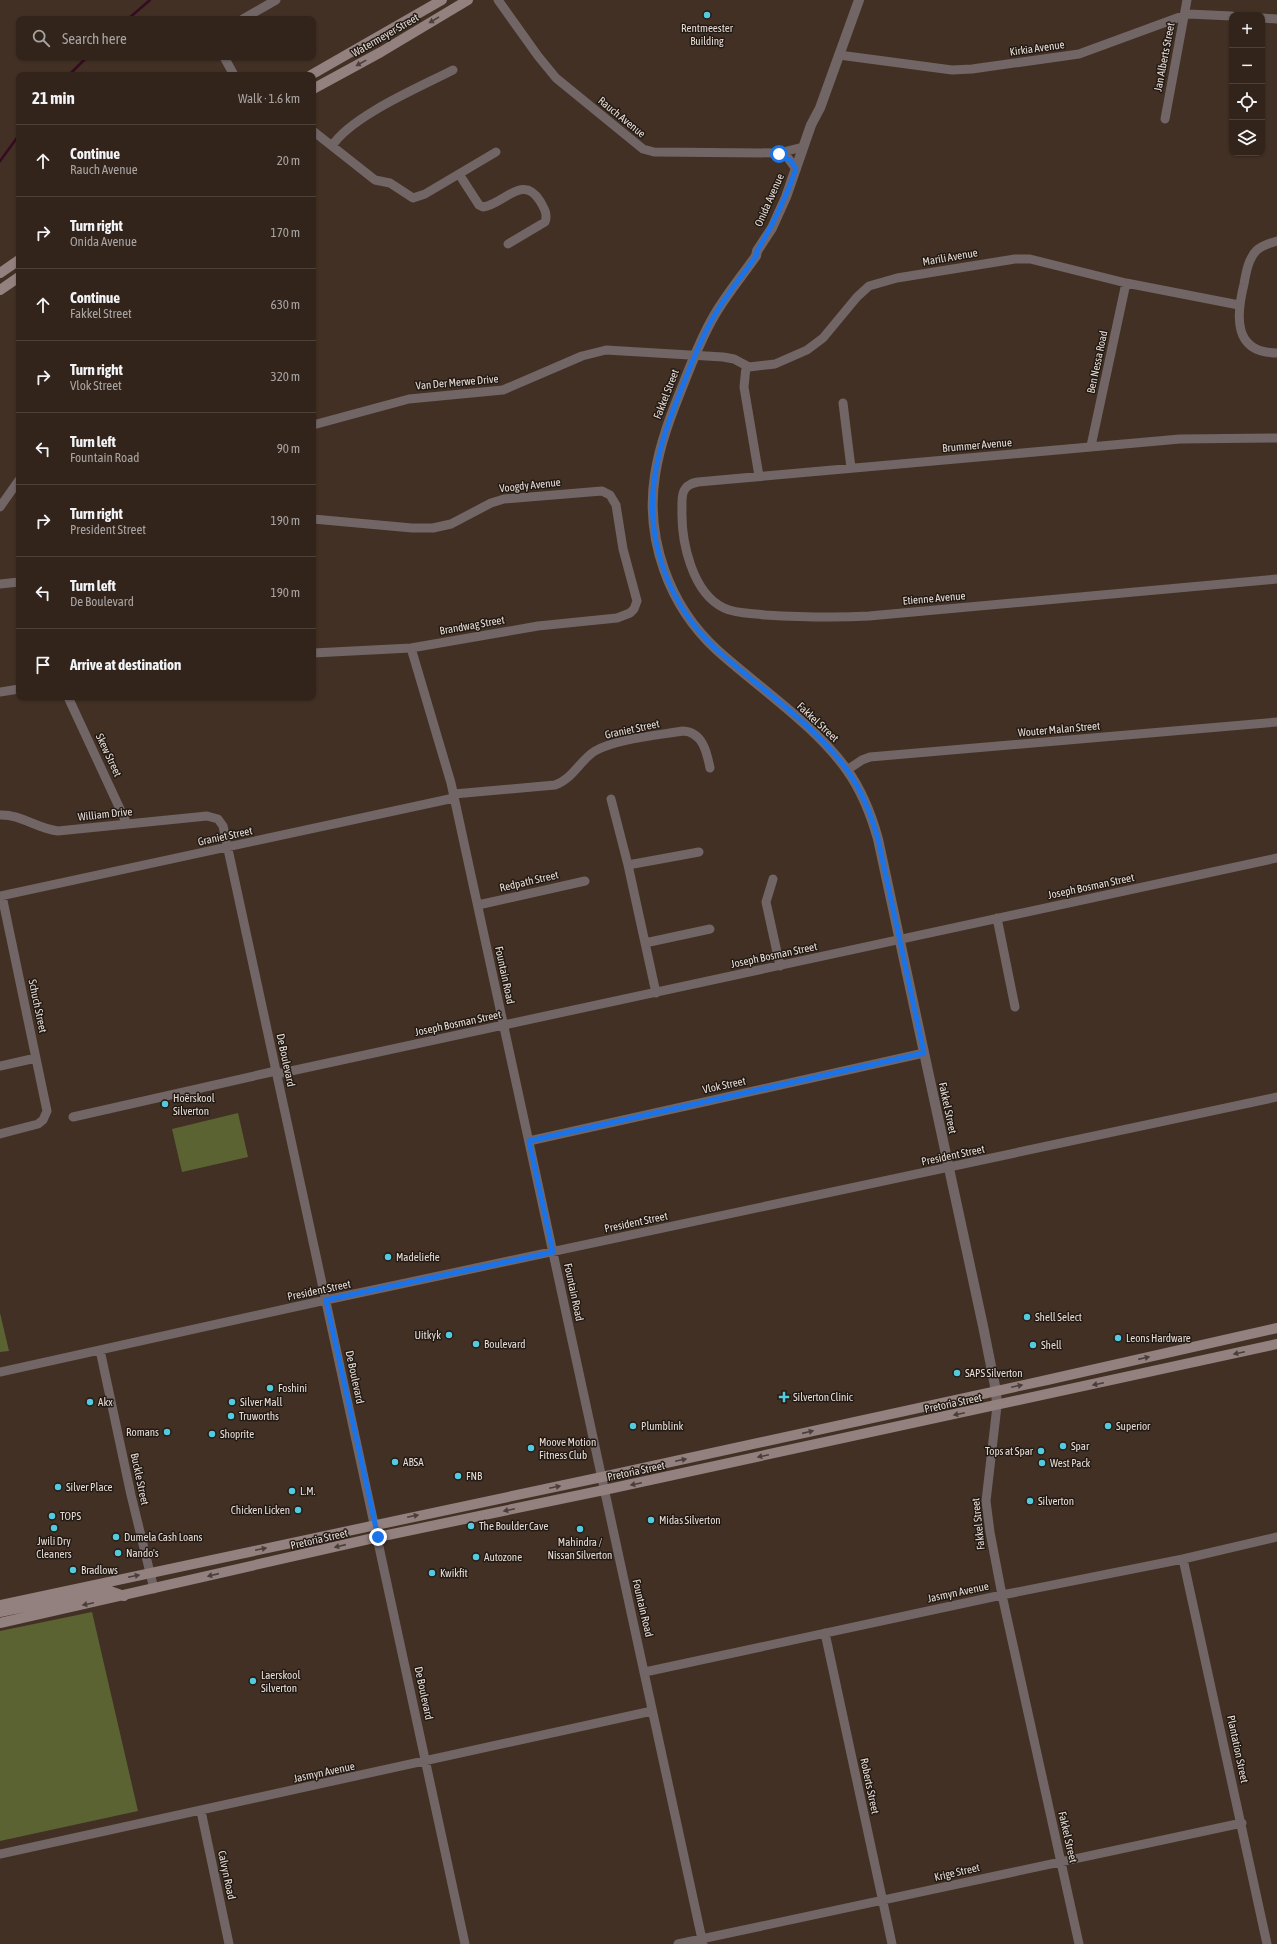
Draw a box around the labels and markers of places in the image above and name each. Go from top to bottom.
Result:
marker: Rentmeester Building [702,10,712,20]
place label: Rentmeester Building [681,22,734,47]
place label: Hoërskool Silverton [173,1092,215,1117]
marker: Hoërskool Silverton [160,1099,170,1109]
place label: Madeliefie [396,1251,440,1263]
marker: Madeliefie [383,1252,393,1262]
place label: Shell Select [1035,1311,1082,1323]
marker: Shell Select [1022,1312,1032,1322]
place label: Uitkyk [415,1329,441,1341]
marker: Uitkyk [444,1330,454,1340]
place label: Leons Hardware [1126,1332,1191,1344]
marker: Leons Hardware [1113,1333,1123,1343]
place label: Boulevard [484,1338,525,1350]
marker: Boulevard [471,1339,481,1349]
place label: Shell [1041,1339,1062,1351]
marker: Shell [1028,1340,1038,1350]
place label: SAPS Silverton [965,1367,1023,1379]
marker: SAPS Silverton [952,1368,962,1378]
place label: Foshini [278,1382,307,1394]
marker: Foshini [265,1383,275,1393]
marker: Silverton Clinic [778,1391,790,1403]
place label: Silverton Clinic [793,1391,854,1403]
place label: Akx [98,1396,113,1408]
place label: Silver Mall [240,1396,283,1408]
marker: Akx [85,1397,95,1407]
marker: Silver Mall [227,1397,237,1407]
place label: Truworths [239,1410,279,1422]
marker: Truworths [226,1411,236,1421]
place label: Plumblink [641,1420,684,1432]
place label: Superior [1116,1420,1151,1432]
marker: Plumblink [628,1421,638,1431]
marker: Superior [1103,1421,1113,1431]
place label: Romans [126,1426,159,1438]
marker: Romans [162,1427,172,1437]
place label: Shoprite [220,1428,254,1440]
marker: Shoprite [207,1429,217,1439]
place label: Moove Motion Fitness Club [539,1436,596,1461]
place label: Spar [1071,1440,1090,1452]
marker: Spar [1058,1441,1068,1451]
marker: Moove Motion Fitness Club [526,1443,536,1453]
place label: Tops at Spar [985,1445,1034,1457]
marker: Tops at Spar [1036,1446,1046,1456]
place label: ABSA [403,1456,424,1468]
marker: ABSA [390,1457,400,1467]
place label: West Pack [1050,1457,1091,1469]
marker: West Pack [1037,1458,1047,1468]
place label: FNB [466,1470,483,1482]
marker: FNB [453,1471,463,1481]
place label: Silver Place [66,1481,113,1493]
marker: Silver Place [53,1482,63,1492]
place label: L.M. [300,1485,316,1497]
marker: L.M. [287,1486,297,1496]
place label: Silverton [1038,1495,1074,1507]
marker: Silverton [1025,1496,1035,1506]
place label: Chicken Licken [231,1504,290,1516]
marker: Chicken Licken [293,1505,303,1515]
place label: TOPS [60,1510,81,1522]
marker: TOPS [47,1511,57,1521]
place label: Midas Silverton [659,1514,721,1526]
marker: Midas Silverton [646,1515,656,1525]
place label: The Boulder Cave [479,1520,548,1532]
marker: The Boulder Cave [466,1521,476,1531]
marker: Jwili Dry Cleaners [49,1523,59,1533]
marker: Mahindra / Nissan Silverton [575,1524,585,1534]
place label: Dumela Cash Loans [124,1531,203,1543]
marker: Dumela Cash Loans [111,1532,121,1542]
place label: Jwili Dry Cleaners [36,1535,72,1560]
place label: Mahindra / Nissan Silverton [548,1536,612,1561]
place label: Nando's [126,1547,159,1559]
marker: Nando's [113,1548,123,1558]
place label: Autozone [484,1551,522,1563]
marker: Autozone [471,1552,481,1562]
place label: Bradlows [81,1564,118,1576]
marker: Bradlows [68,1565,78,1575]
place label: Kwikfit [440,1567,468,1579]
marker: Kwikfit [427,1568,437,1578]
place label: Laerskool Silverton [261,1669,300,1694]
marker: Laerskool Silverton [248,1676,258,1686]

